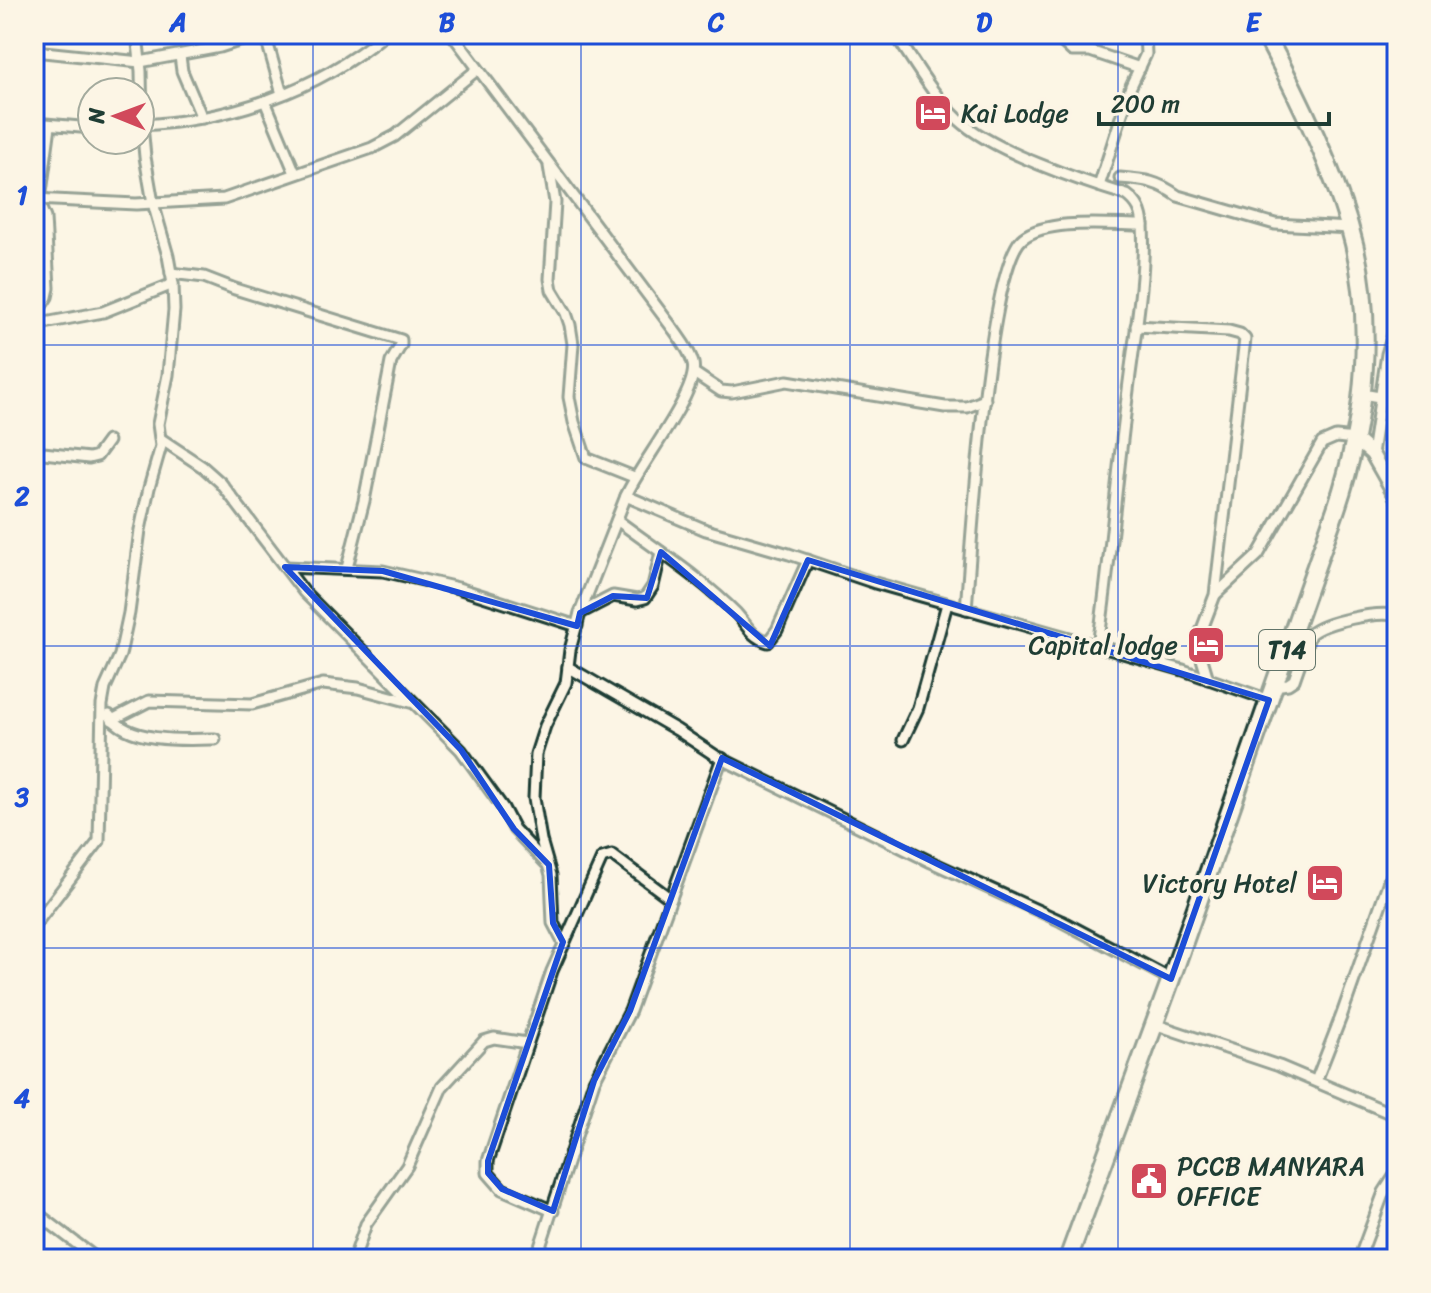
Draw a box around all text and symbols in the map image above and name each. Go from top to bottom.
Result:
text: A [168,0,187,45]
text: B [439,0,456,45]
text: C [707,0,725,45]
text: D [976,0,992,45]
text: E [1246,0,1263,45]
north arrow [76,76,156,156]
scale bar [1099,76,1329,126]
text: 200 m [1111,83,1180,125]
place label: Kai Lodge [961,90,1069,136]
hotel icon: Kai Lodge [912,92,954,134]
text: N [77,107,116,125]
text: 1 [16,172,28,218]
text: 2 [13,473,30,519]
place label: Capital lodge [1028,622,1178,668]
hotel icon: Capital lodge [1185,624,1227,666]
road number: T14 [1259,630,1315,670]
text: 3 [14,774,30,820]
place label: Victory Hotel [1143,860,1298,906]
hotel icon: Victory Hotel [1304,862,1346,904]
text: 4 [14,1075,30,1121]
place label: PCCB MANYARA OFFICE [1177,1143,1365,1219]
public building icon: PCCB MANYARA OFFICE [1128,1160,1170,1202]

